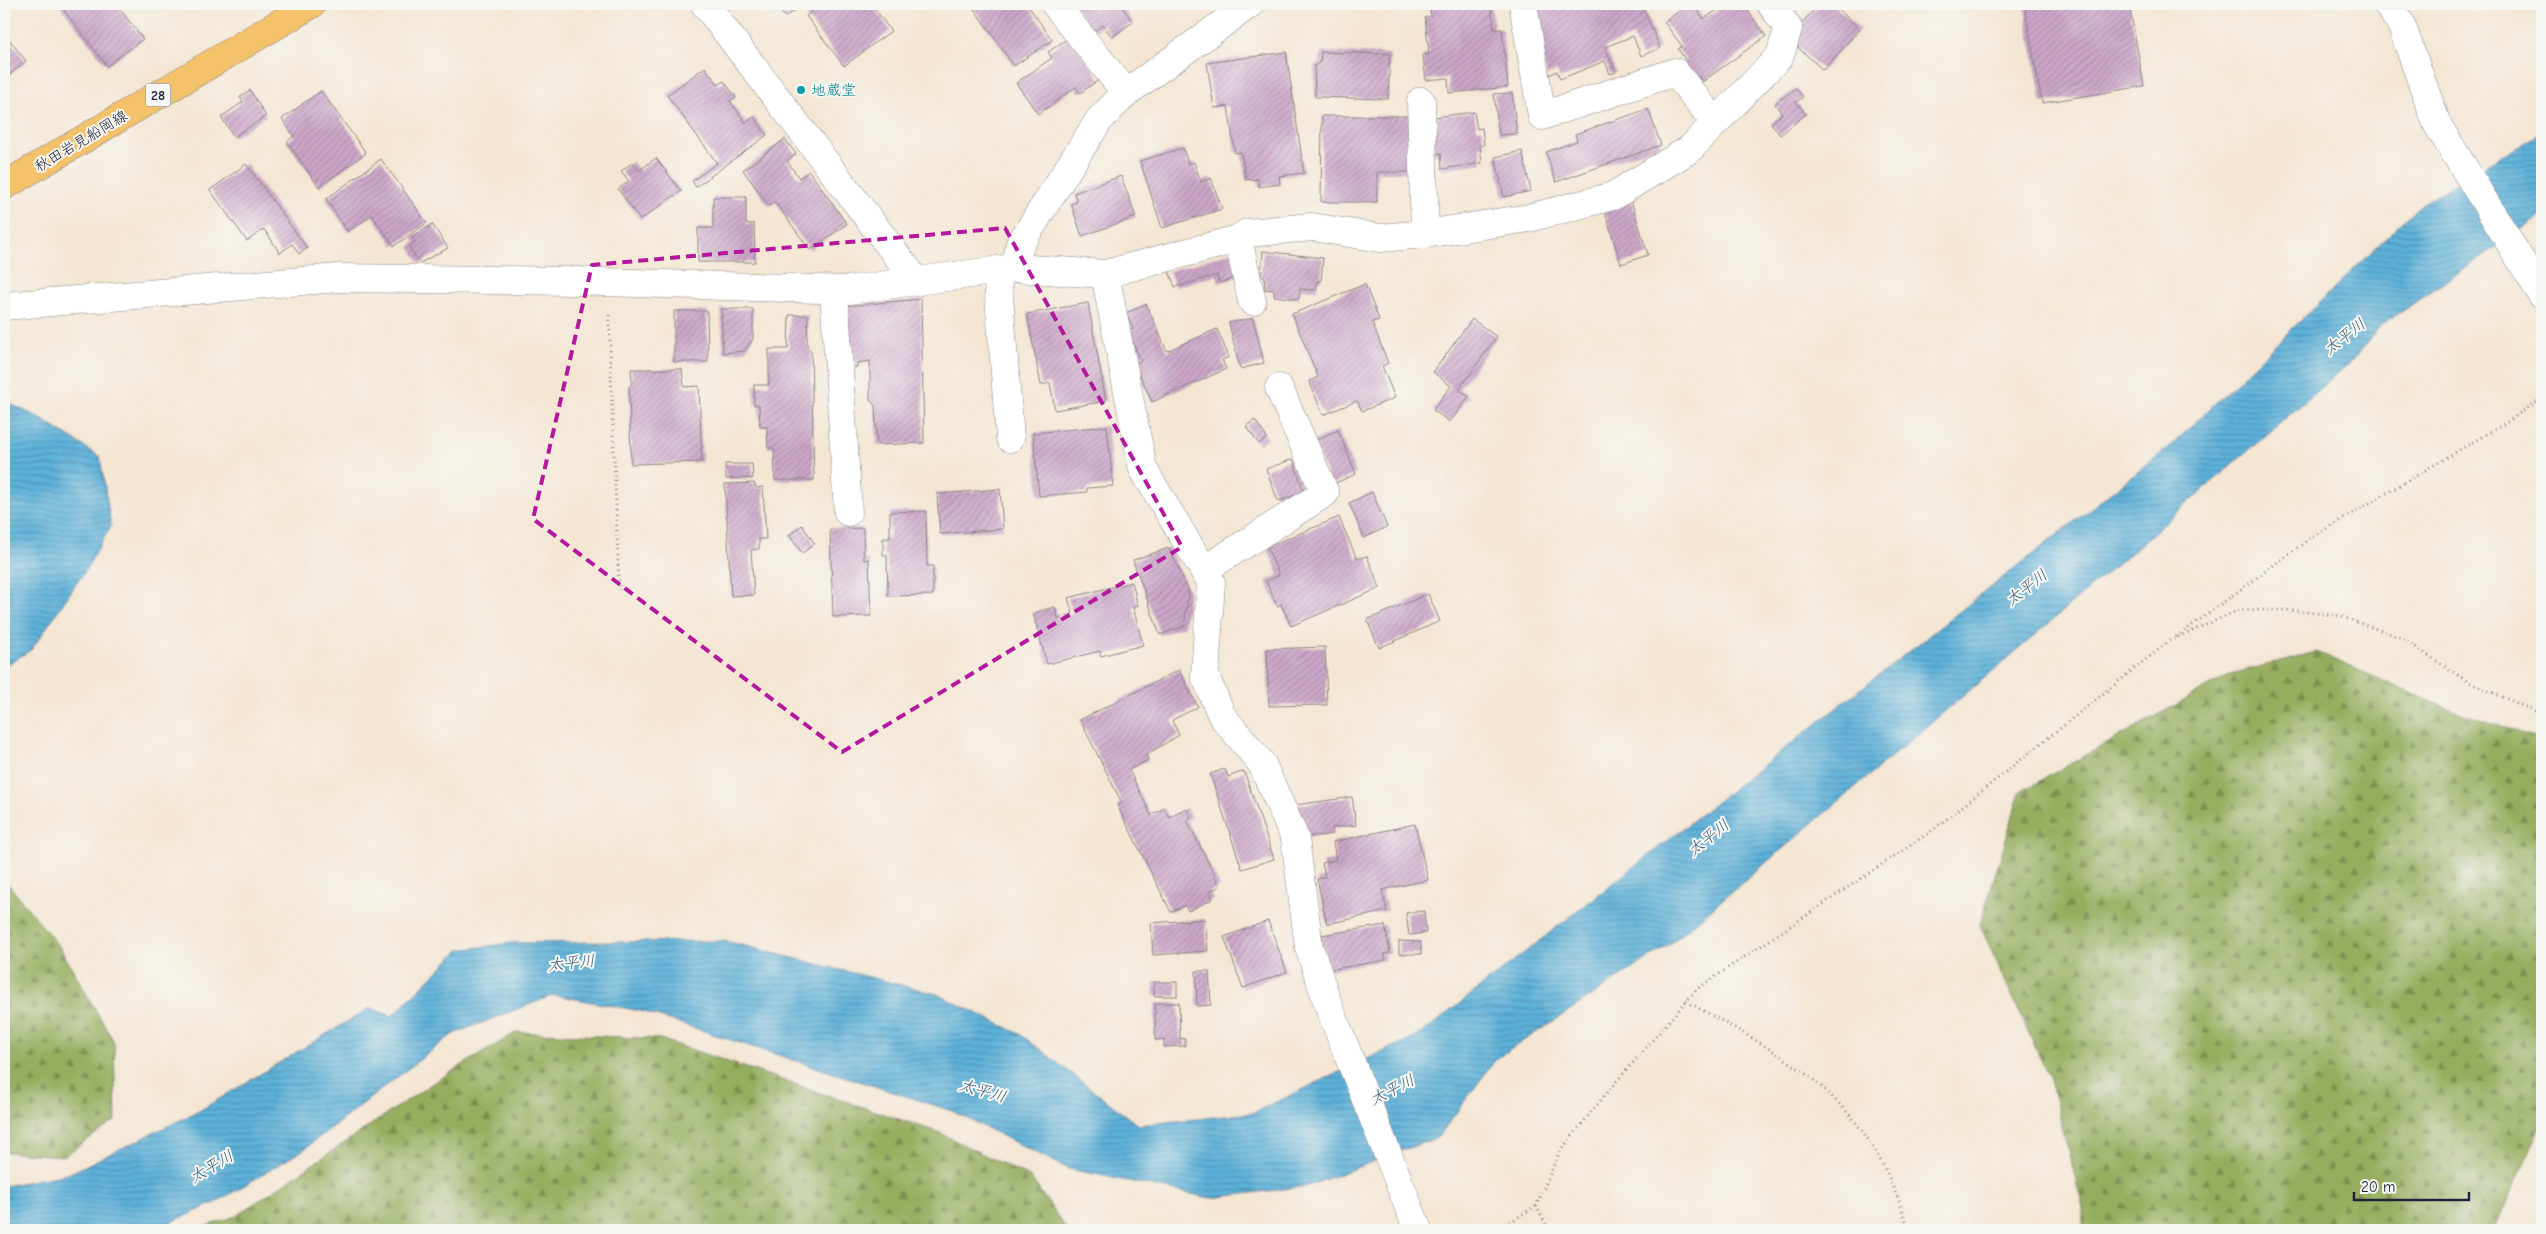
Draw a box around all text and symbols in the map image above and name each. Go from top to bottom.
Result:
place label: 地蔵堂 [811,81,856,99]
road number: 28 [146,84,170,106]
marker: 地蔵堂 [795,84,807,96]
street label: 秋田岩見船岡線 [31,106,131,176]
water label: 太平川 [2320,315,2369,359]
water label: 太平川 [2002,566,2051,610]
water label: 太平川 [1684,816,1733,860]
water label: 太平川 [546,952,596,974]
water label: 太平川 [1367,1071,1418,1109]
water label: 太平川 [957,1076,1008,1106]
water label: 太平川 [186,1147,237,1187]
scale bar [2354,1169,2468,1201]
text: 20 m [2361,1178,2395,1196]

